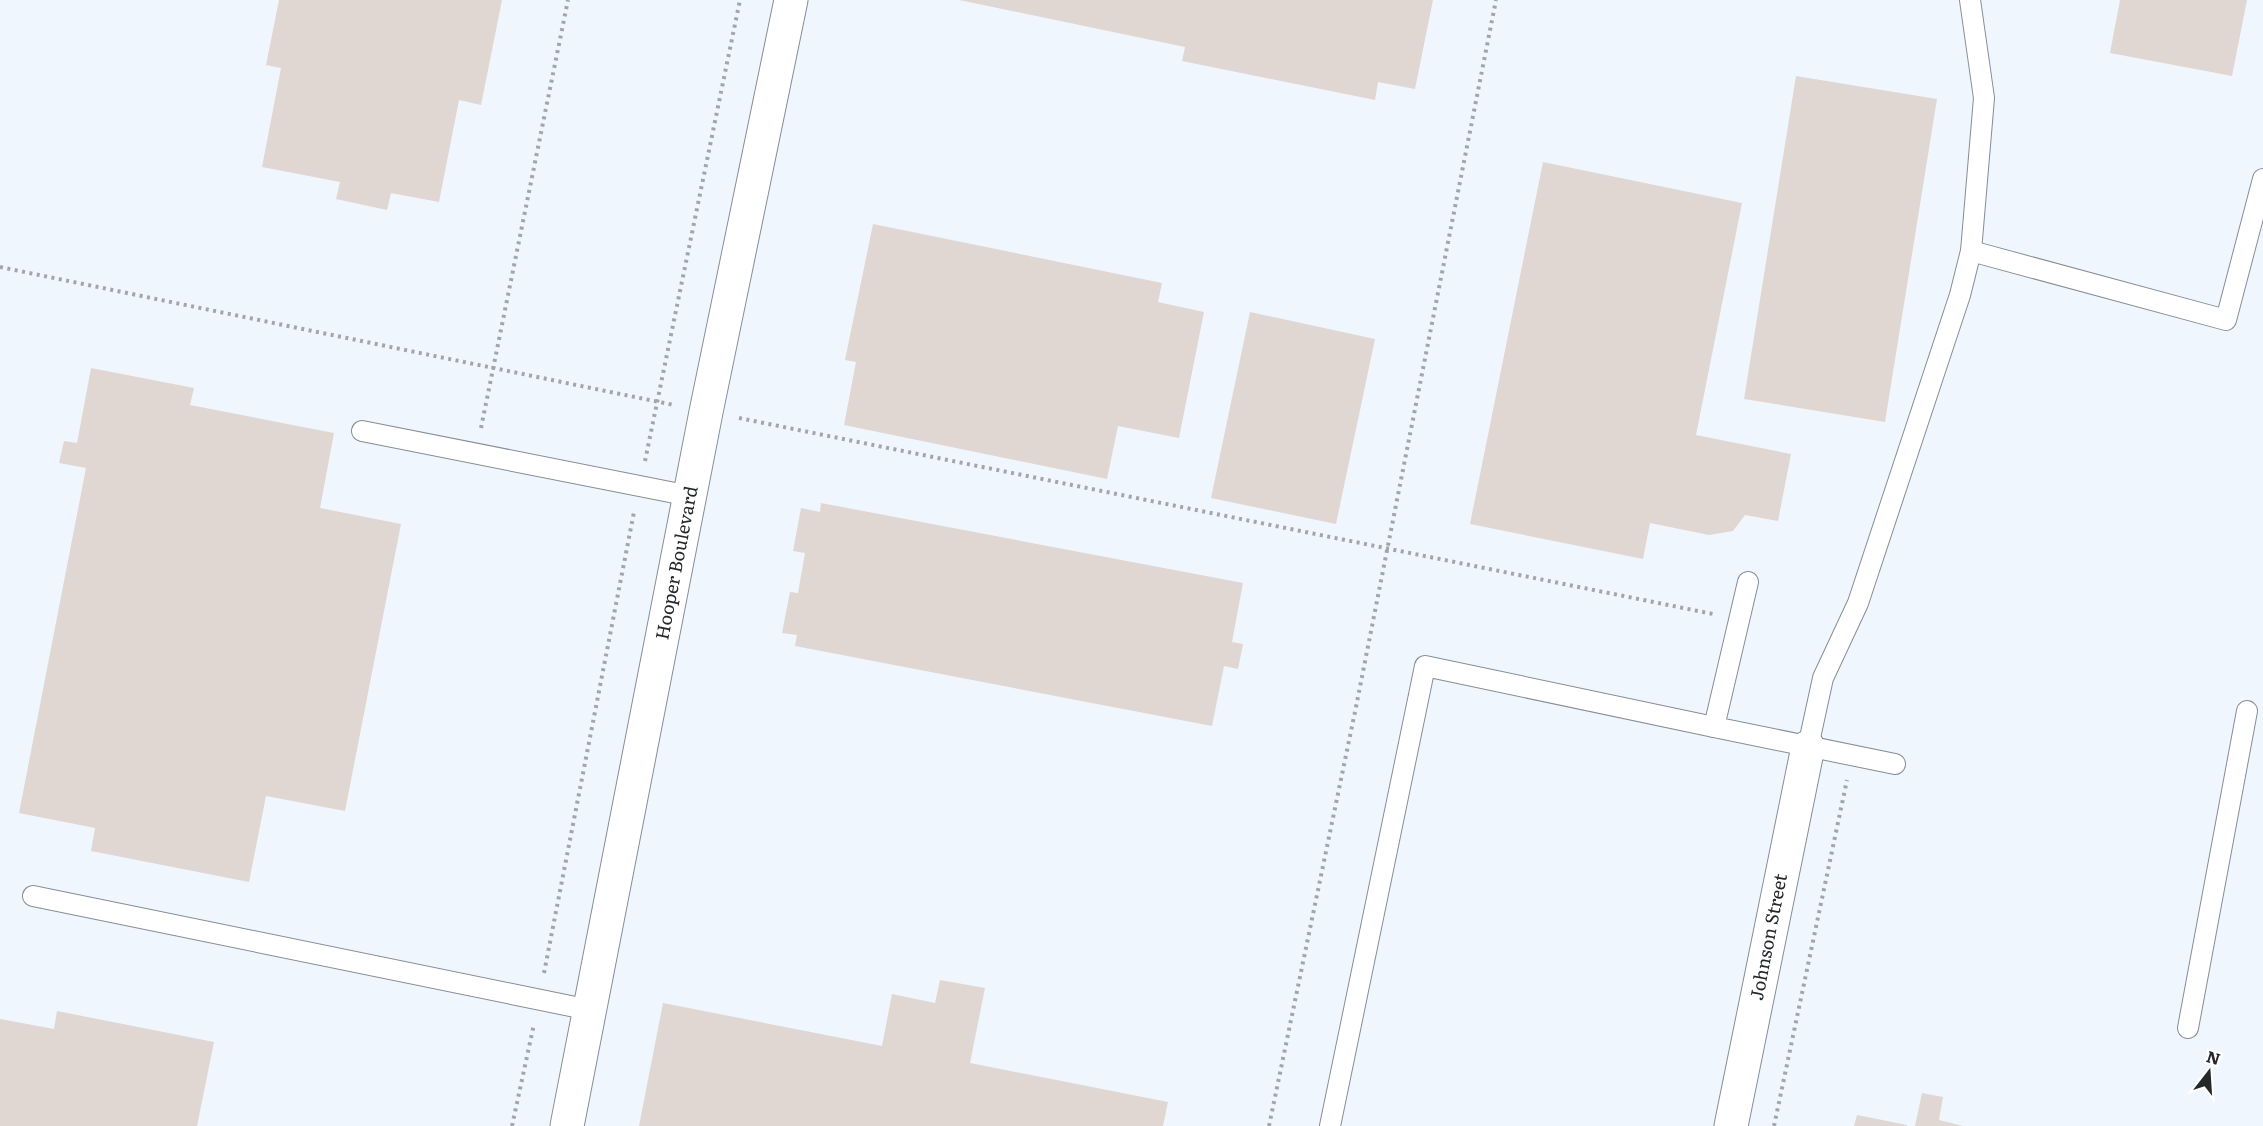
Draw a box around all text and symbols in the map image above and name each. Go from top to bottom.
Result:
street label: Hooper Boulevard [647,483,704,642]
street label: Johnson Street [1742,870,1793,1002]
north arrow [2179,1042,2239,1102]
text: N [2204,1043,2224,1070]

